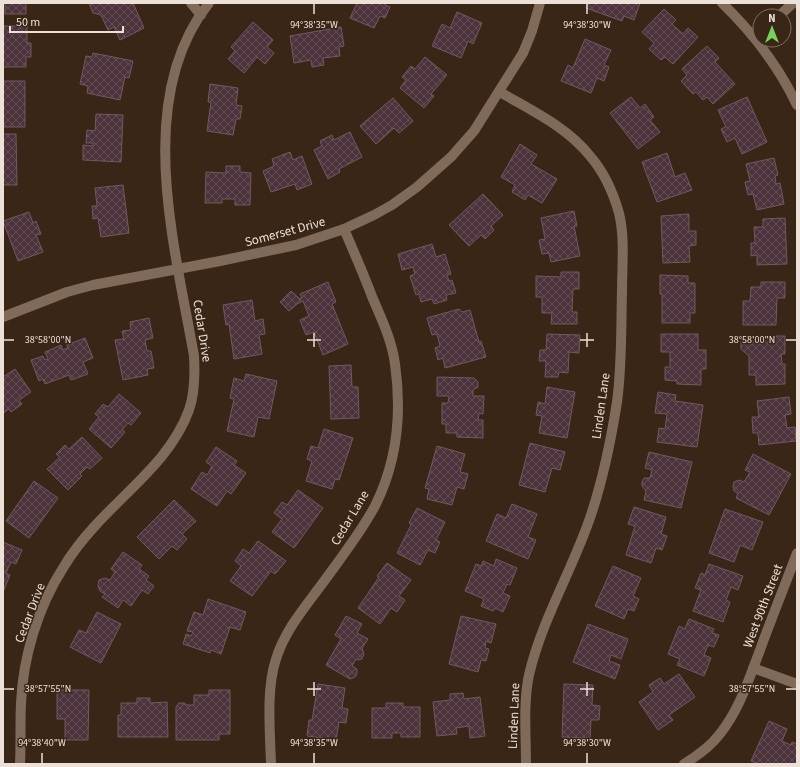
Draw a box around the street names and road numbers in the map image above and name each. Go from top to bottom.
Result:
street label: Somerset Drive [243,213,327,251]
street label: Cedar Drive [188,299,216,363]
street label: Linden Lane [587,372,615,440]
street label: Cedar Lane [327,487,373,549]
street label: West 90th Street [739,561,787,650]
street label: Cedar Drive [10,580,50,646]
street label: Linden Lane [504,682,524,750]

